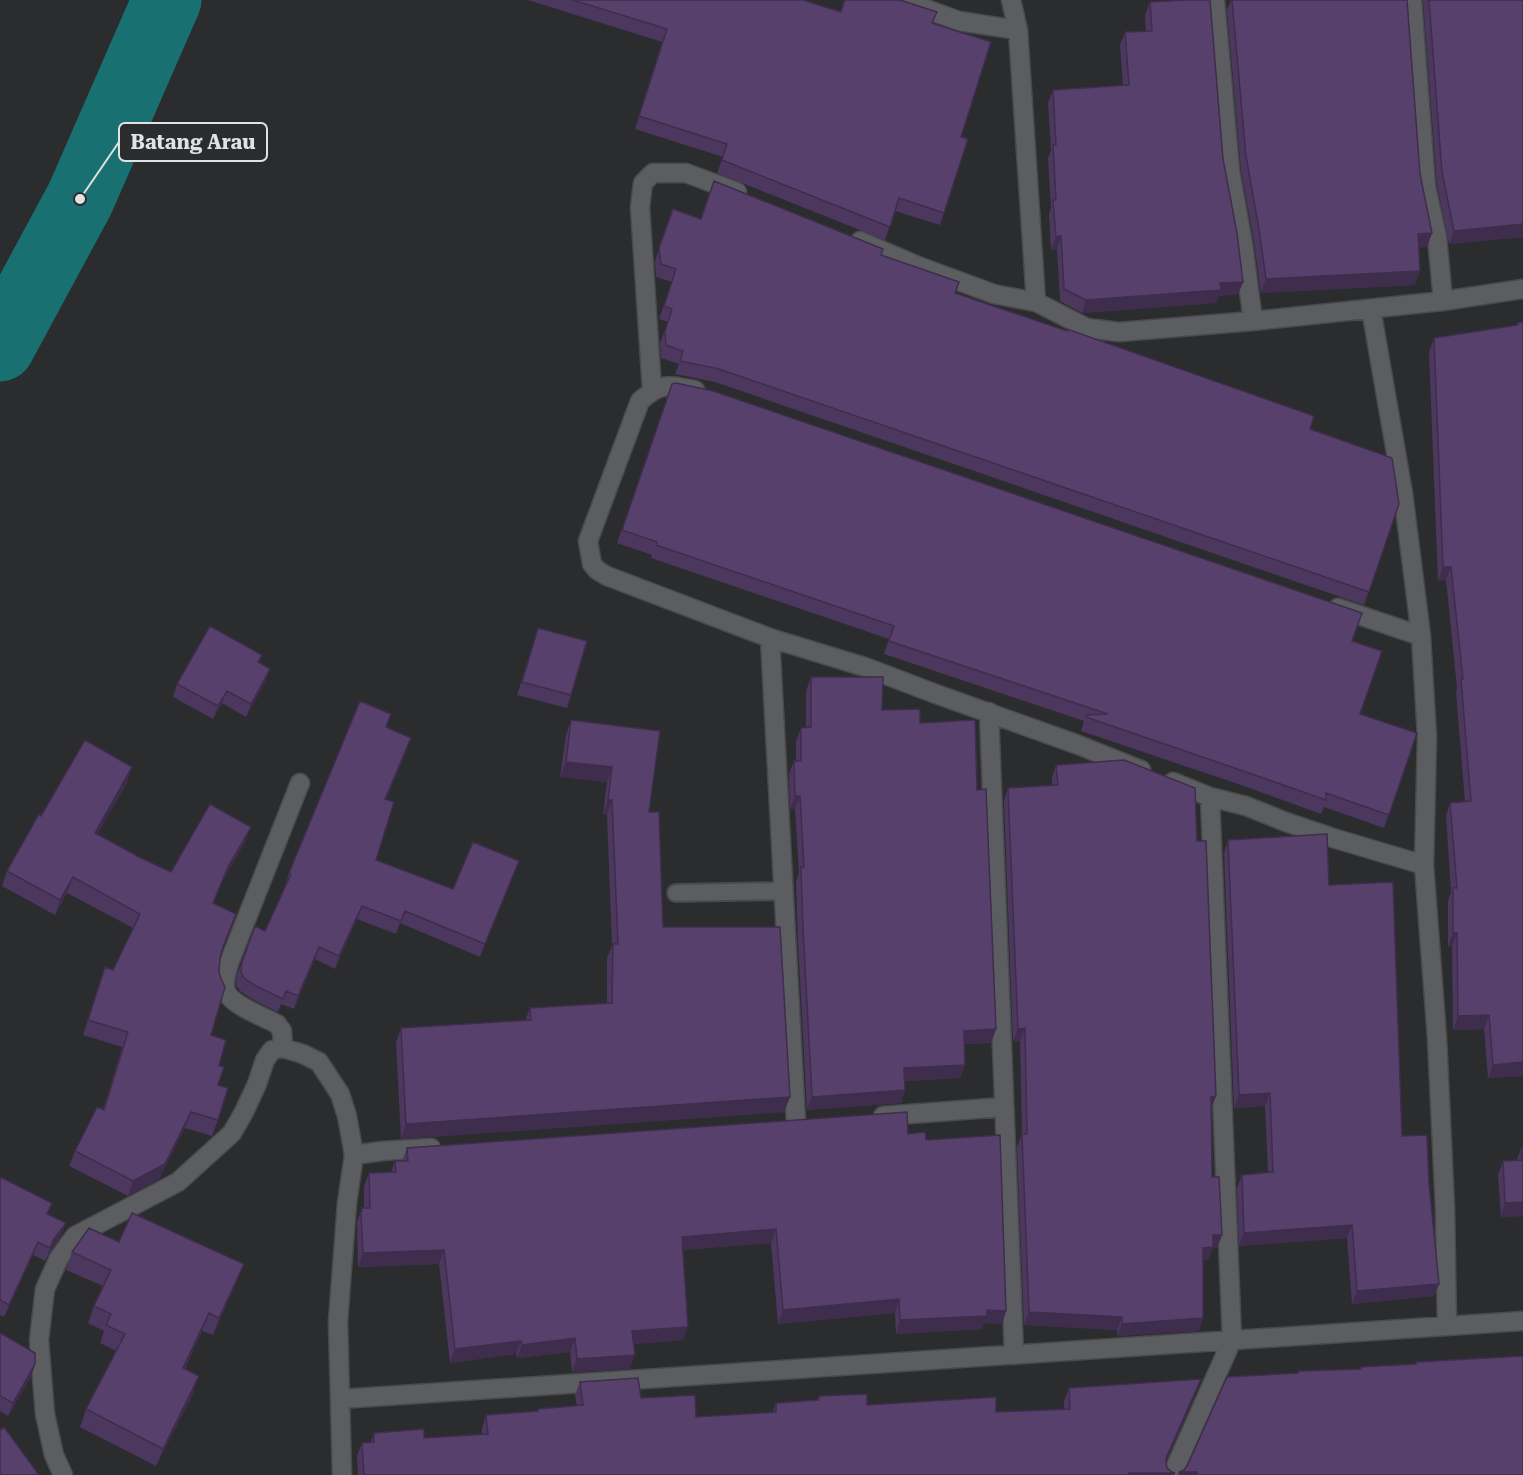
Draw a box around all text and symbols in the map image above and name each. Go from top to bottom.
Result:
callout: Batang Arau [119,123,267,161]
text: Batang Arau [131,130,255,154]

